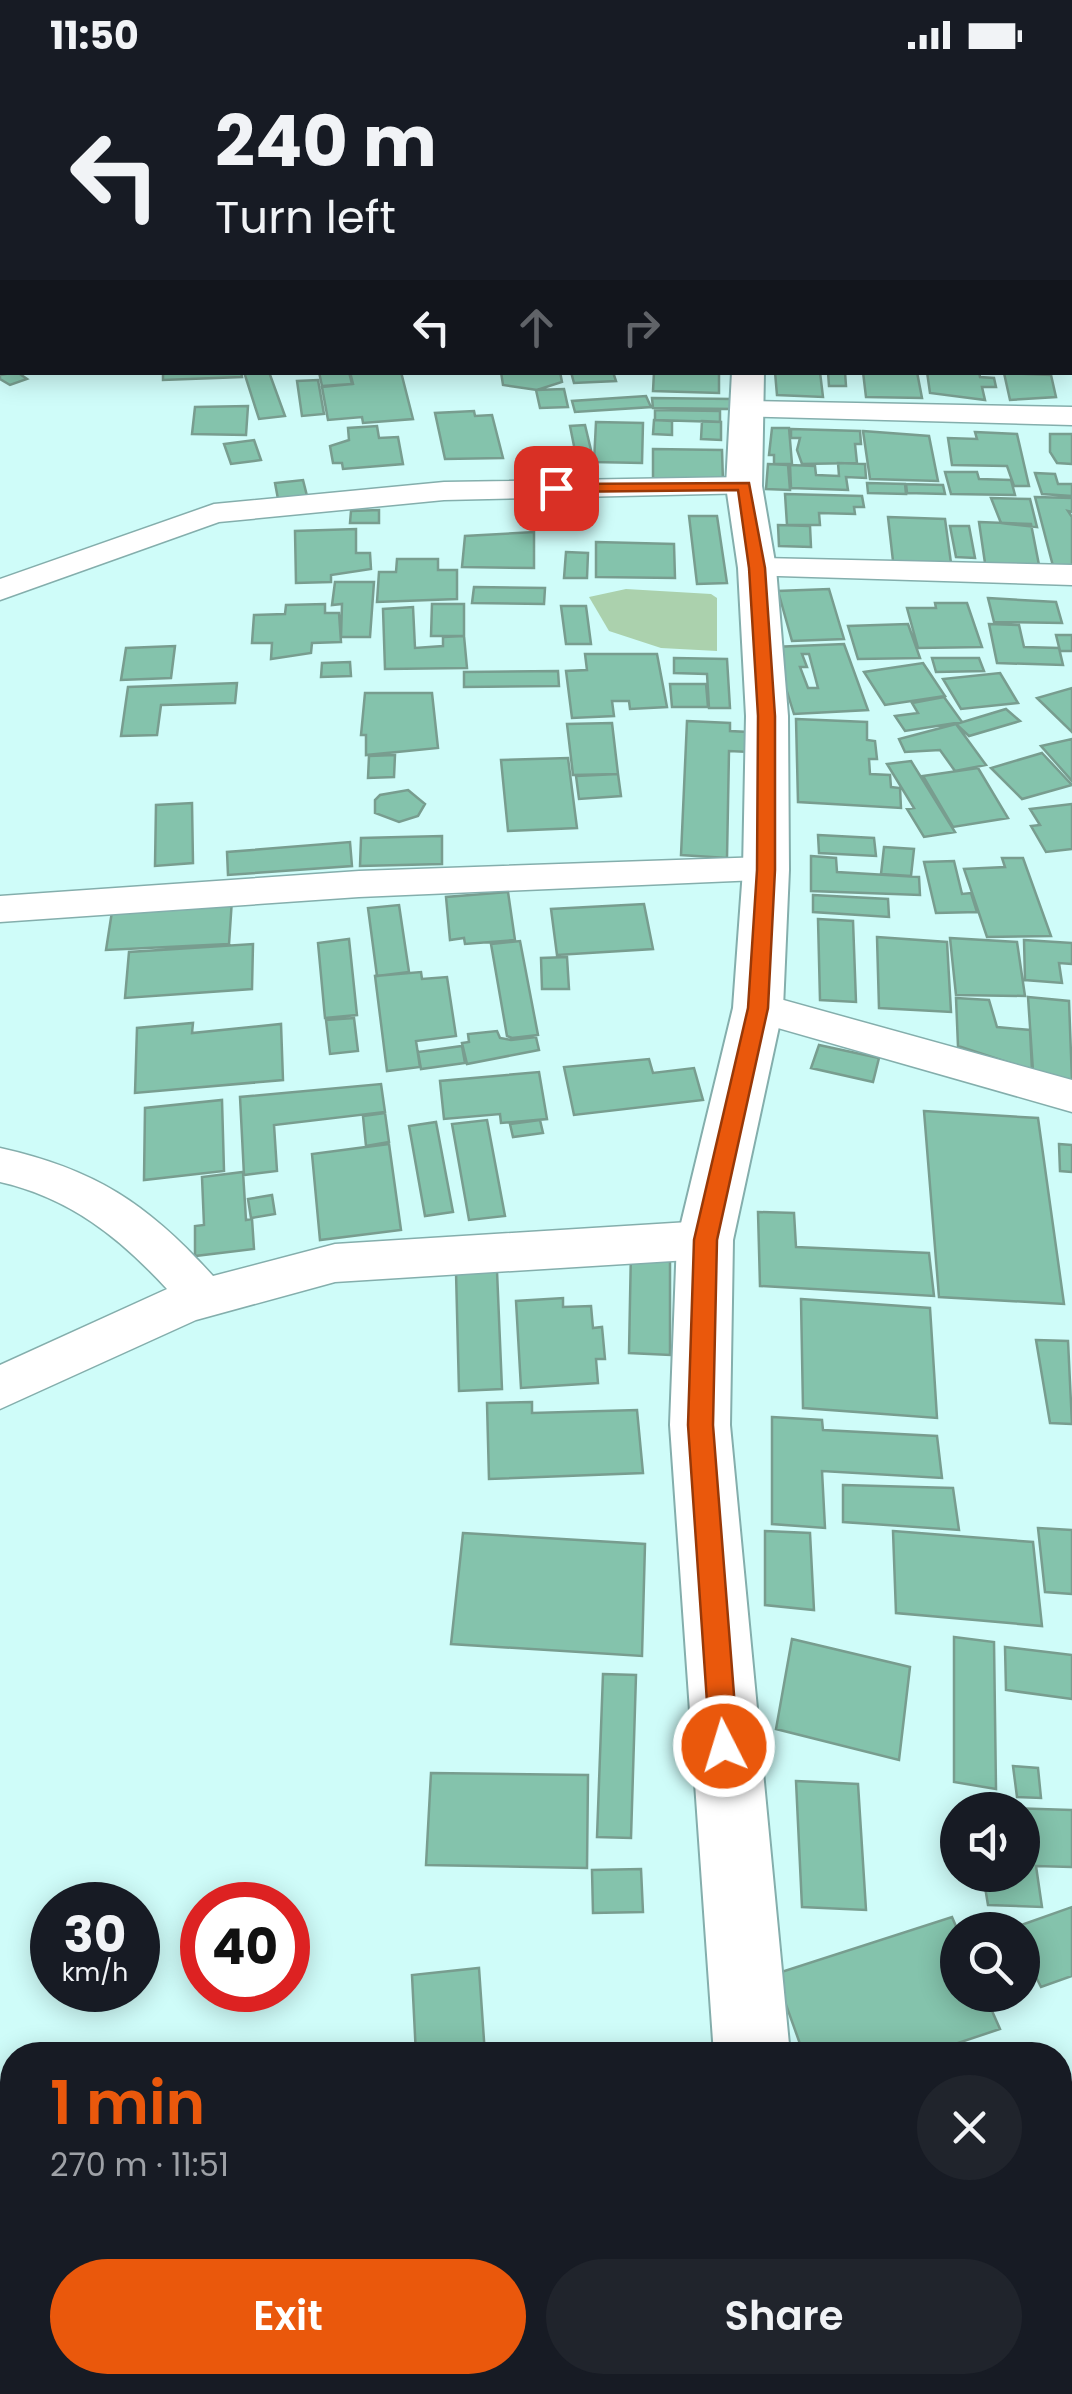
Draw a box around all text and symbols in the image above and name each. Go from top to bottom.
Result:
text: 11:50 [50,9,139,62]
text: 240 m [215,92,437,191]
icon: left [50,110,180,240]
text: Turn left [215,186,396,249]
icon: left [404,300,459,355]
icon: ahead [509,300,564,355]
icon: right [614,300,669,355]
pin [514,446,599,531]
icon: arrive [529,461,584,516]
position arrow [672,1694,776,1798]
map controls [940,1792,1040,2012]
button: sound [940,1792,1040,1892]
speed limit sign: 40 [180,1882,310,2012]
text: 30 [64,1899,126,1970]
button: search [940,1912,1040,2012]
text: km/h [62,1955,128,1990]
text: 1 min [50,2061,205,2145]
button: close [917,2075,1022,2180]
text: 270 m · 11:51 [50,2142,229,2187]
button: Exit [50,2259,526,2374]
button: Share [546,2259,1022,2374]

